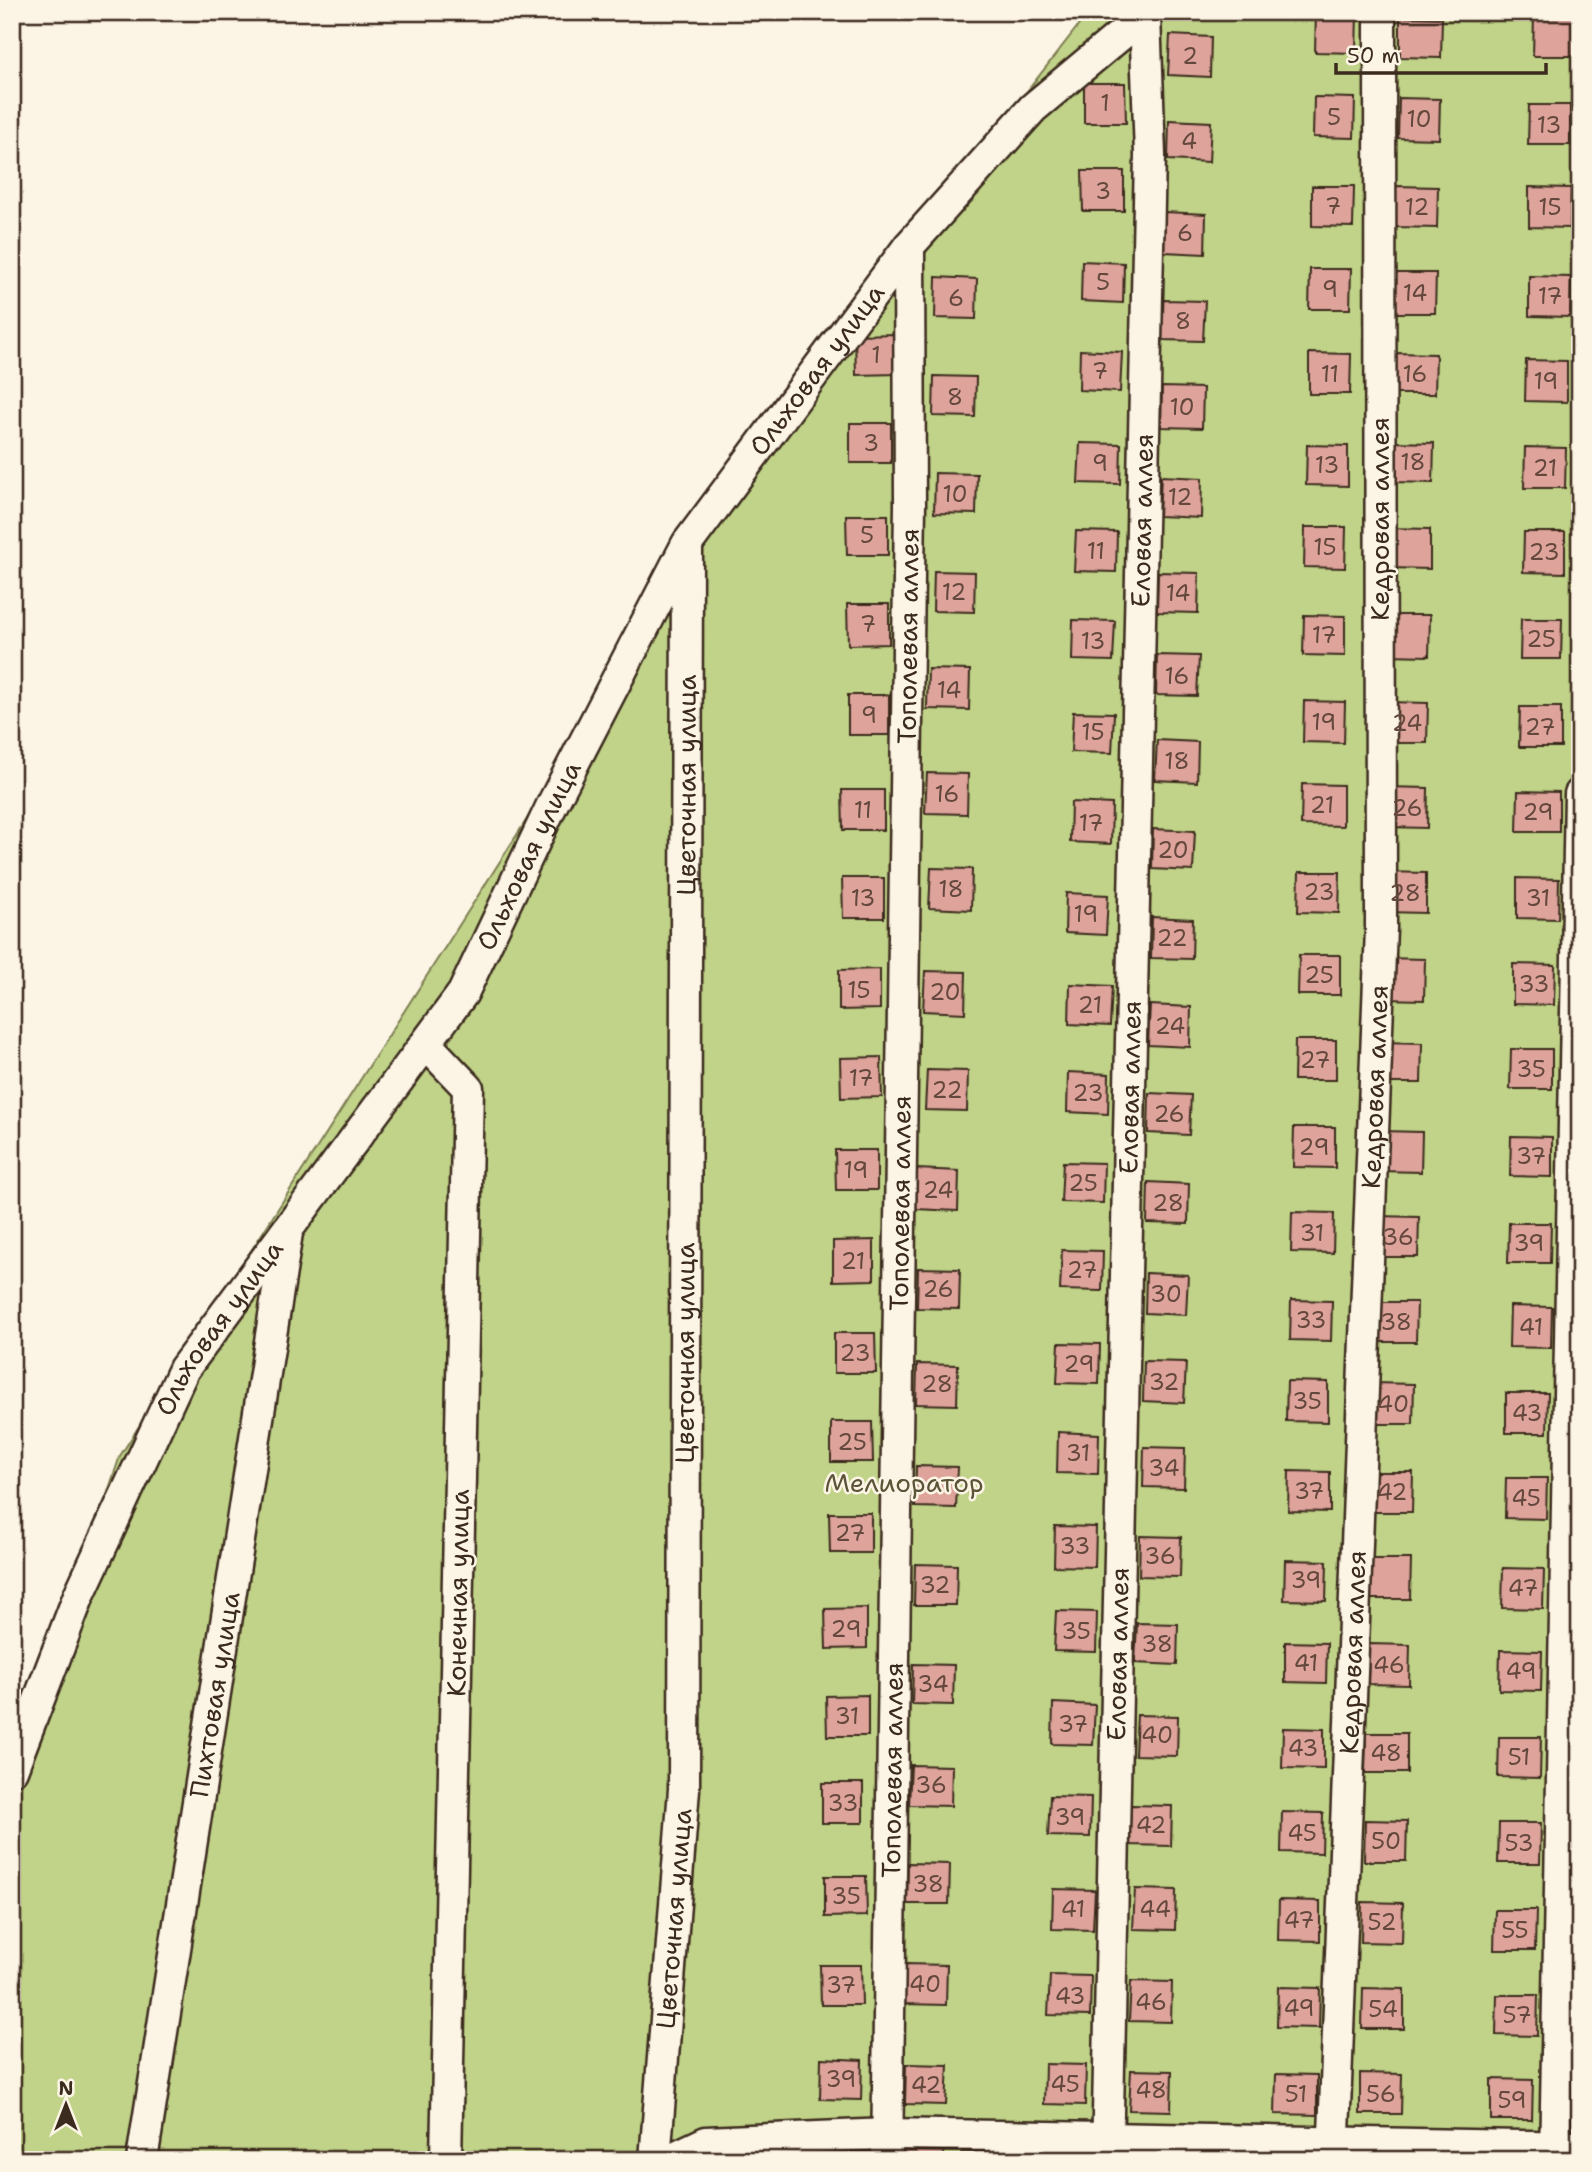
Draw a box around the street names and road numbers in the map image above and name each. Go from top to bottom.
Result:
street label: Ольховая улица [741,276,892,463]
street label: Кедровая аллея [1362,417,1397,621]
street label: Еловая аллея [1122,433,1161,608]
street label: Тополевая аллея [889,528,927,744]
street label: Цветочная улица [668,674,704,896]
street label: Ольховая улица [468,755,589,956]
street label: Кедровая аллея [1353,984,1396,1189]
street label: Еловая аллея [1110,1000,1149,1174]
street label: Тополевая аллея [881,1095,919,1311]
street label: Ольховая улица [147,1233,291,1421]
street label: Цветочная улица [667,1242,702,1464]
street label: Конечная улица [438,1489,477,1697]
street label: Кедровая аллея [1331,1550,1374,1755]
street label: Еловая аллея [1098,1567,1137,1741]
street label: Пихтовая улица [181,1589,248,1800]
street label: Тополевая аллея [873,1662,911,1878]
street label: Цветочная улица [647,1807,699,2030]

